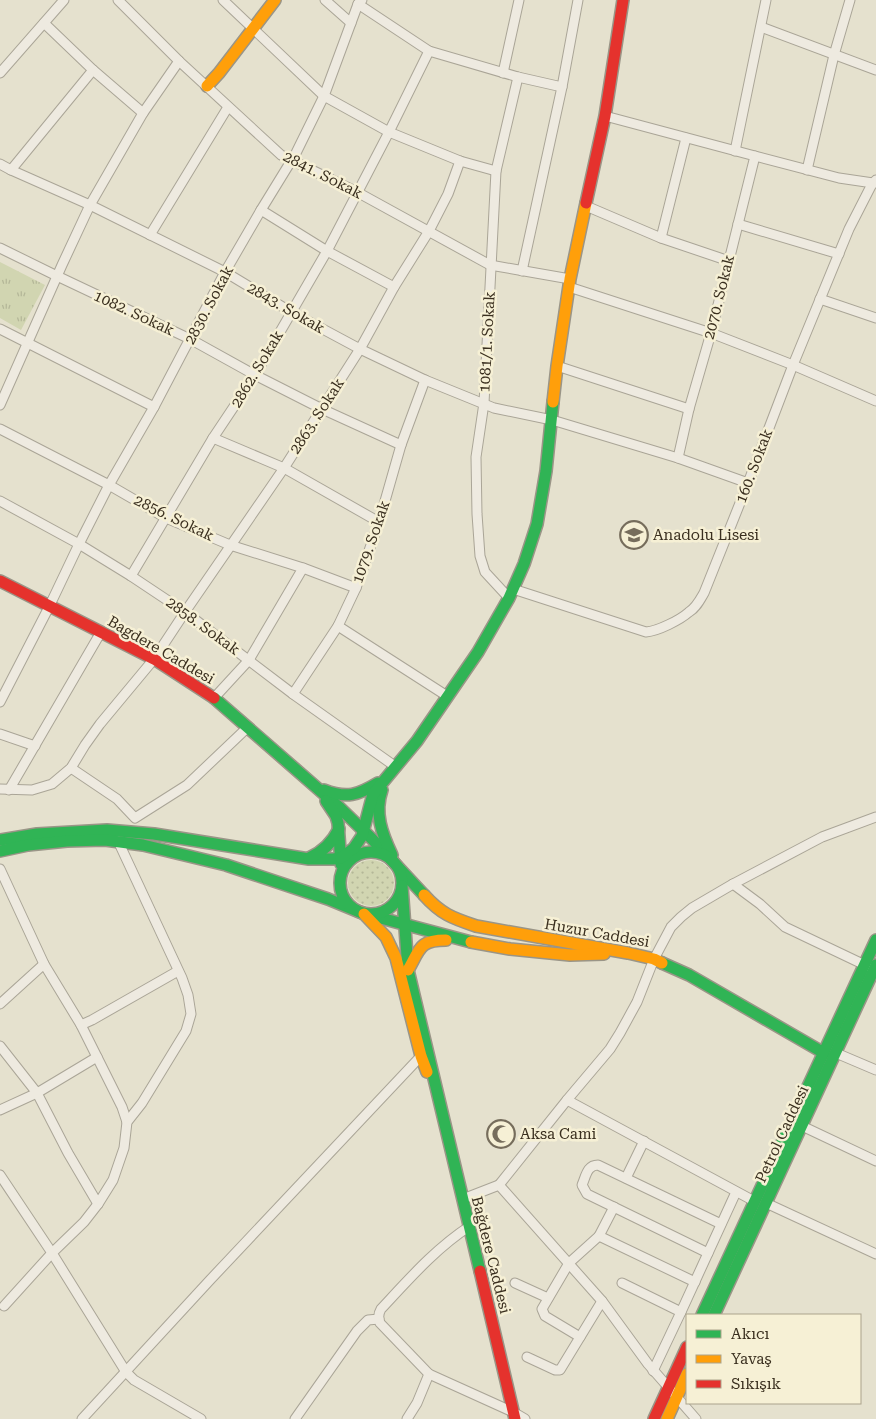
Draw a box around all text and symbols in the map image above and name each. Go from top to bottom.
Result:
street label: 2841. Sokak [280,147,366,203]
street label: 2070. Sokak [700,252,738,341]
street label: 2830. Sokak [181,262,238,347]
street label: 2843. Sokak [244,279,328,338]
street label: 1082. Sokak [91,287,178,340]
street label: 1081/1. Sokak [475,290,499,393]
street label: 2862. Sokak [227,327,287,411]
street label: 2863. Sokak [286,374,348,457]
street label: 160. Sokak [732,426,777,506]
street label: 2856. Sokak [131,491,217,545]
street label: 1079. Sokak [348,498,394,586]
school or university icon: Anadolu Lisesi [619,520,649,550]
place label: Anadolu Lisesi [653,526,759,544]
street label: 2858. Sokak [163,593,244,659]
street label: Bagdere Caddesi [104,612,218,688]
street label: Huzur Caddesi [543,915,651,951]
street label: Petrol Caddesi [752,1082,812,1185]
mosque icon: Aksa Cami [486,1119,516,1149]
place label: Aksa Cami [520,1125,597,1143]
street label: Bağdere Caddesi [468,1194,514,1316]
legend [686,1314,861,1404]
text: Akıcı [731,1325,769,1343]
text: Yavaş [731,1350,772,1368]
text: Sıkışık [731,1375,781,1393]

